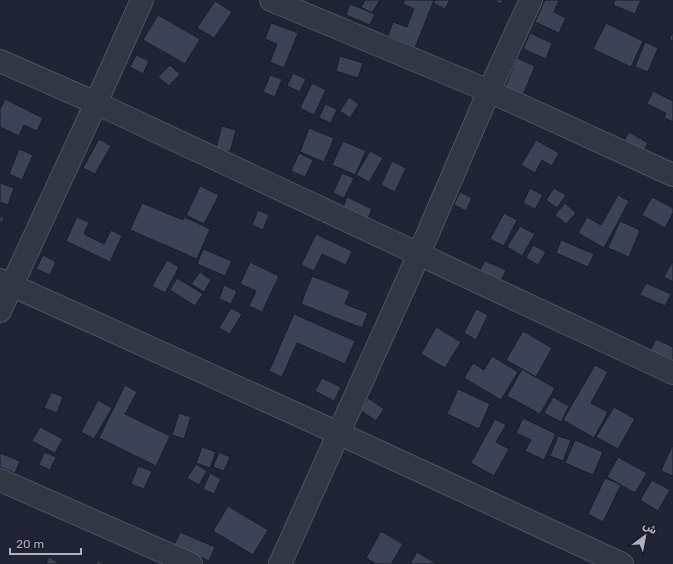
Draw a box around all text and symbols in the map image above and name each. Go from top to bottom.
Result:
north arrow [625,516,665,556]
text: ش [641,519,659,537]
scale bar [10,530,81,556]
text: 20 m [16,537,44,551]

